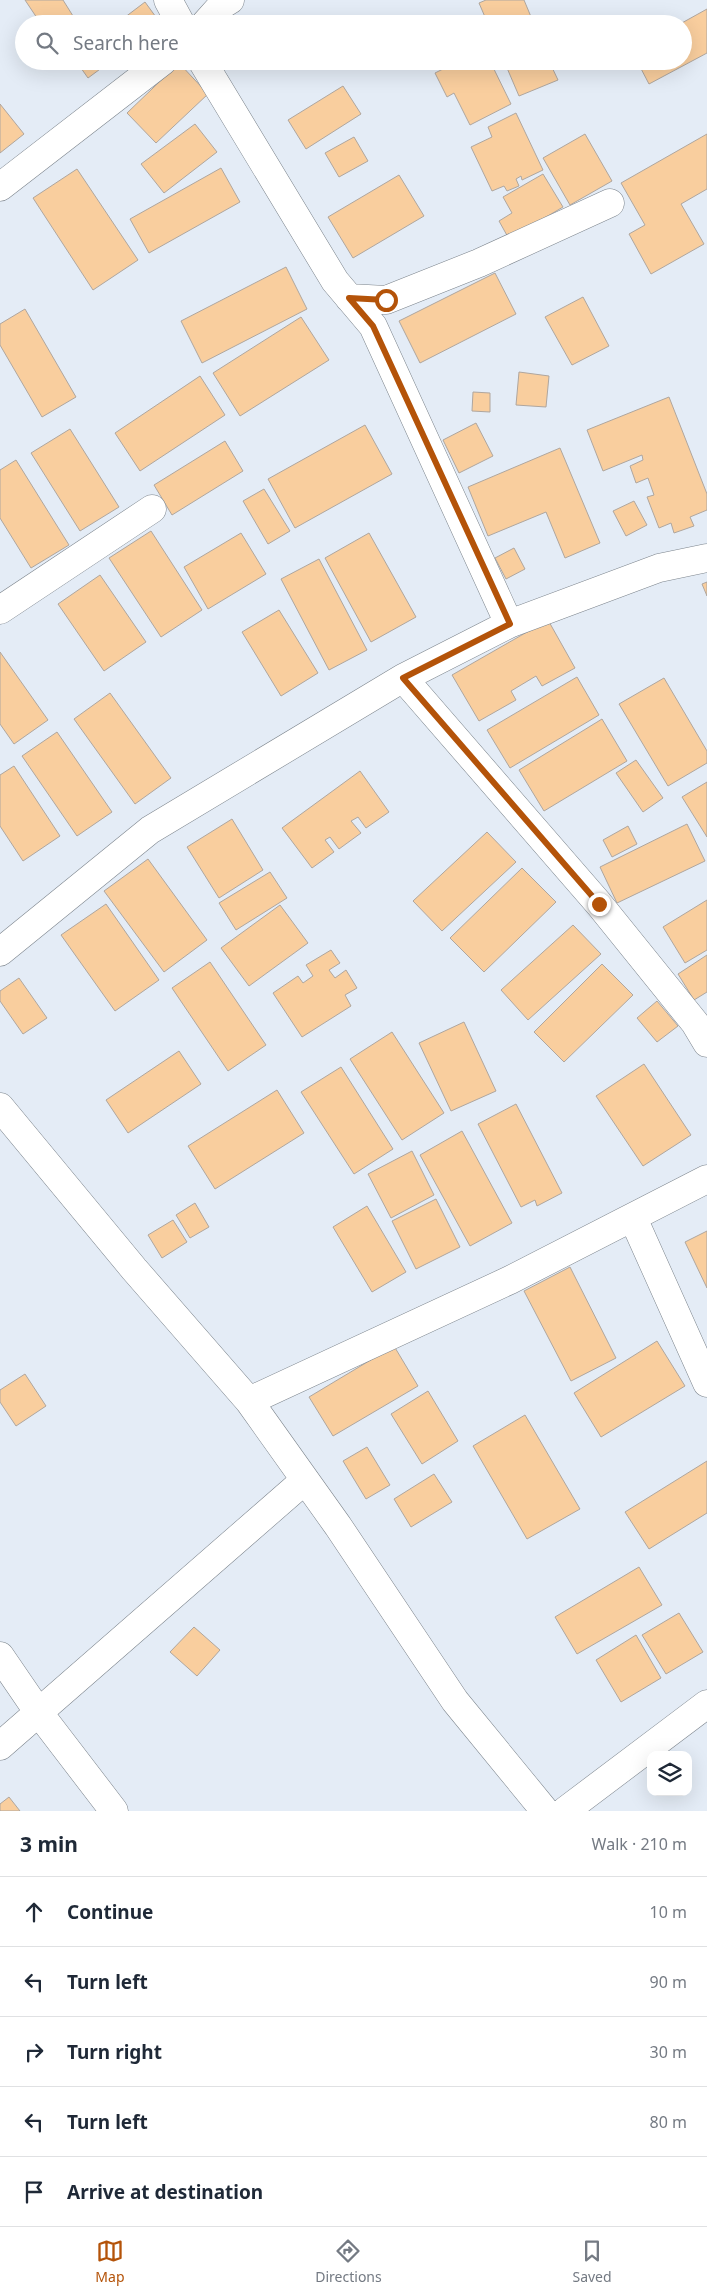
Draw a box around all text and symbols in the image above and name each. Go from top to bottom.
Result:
search box [15,15,692,70]
icon: search [33,29,61,57]
text: Search here [73,30,179,56]
route start [375,289,398,312]
route end [588,893,611,916]
map controls [647,1751,692,1796]
button: layers [647,1751,692,1796]
text: 3 min [20,1830,78,1858]
text: Walk · 210 m [592,1833,687,1855]
icon: ahead [20,1898,48,1926]
text: Continue [67,1899,153,1925]
text: 10 m [650,1901,687,1923]
icon: left [20,1968,48,1996]
text: Turn left [67,1969,148,1995]
text: 90 m [650,1971,687,1993]
icon: right [20,2038,48,2066]
text: Turn right [67,2039,162,2065]
text: 30 m [650,2041,687,2063]
icon: left [20,2108,48,2136]
text: Turn left [67,2109,148,2135]
text: 80 m [650,2111,687,2133]
icon: arrive [20,2178,48,2206]
text: Arrive at destination [67,2179,263,2205]
tab: Map [95,2237,125,2286]
tab: Directions [315,2237,382,2286]
tab: Saved [572,2237,612,2286]

